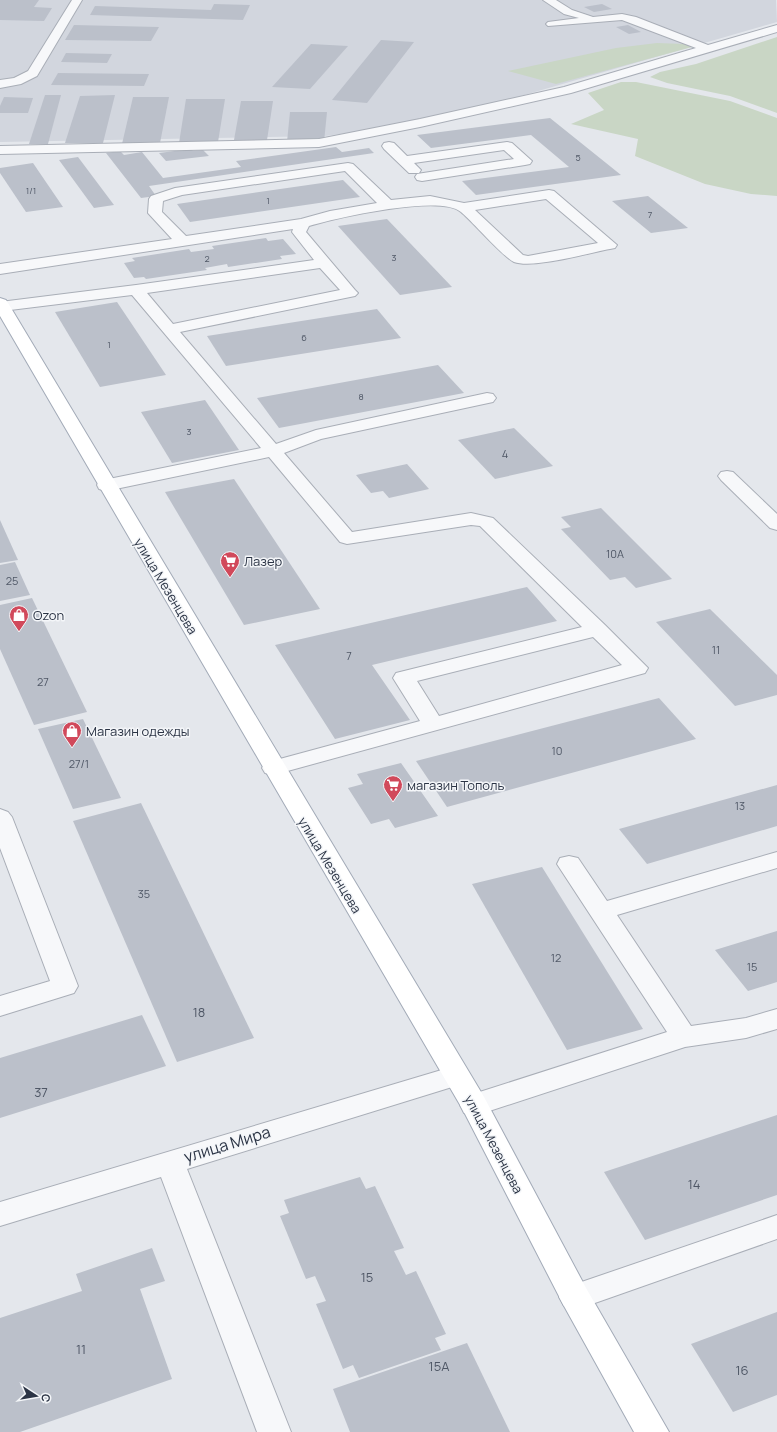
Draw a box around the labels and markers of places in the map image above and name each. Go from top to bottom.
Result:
supermarket icon: Лазер [219,550,241,578]
place label: Лазер [244,552,282,570]
shop icon: Ozon [8,604,30,632]
place label: Ozon [33,606,64,624]
shop icon: Магазин одежды [61,720,83,748]
place label: Магазин одежды [86,722,190,740]
supermarket icon: магазин Тополь [382,774,404,802]
place label: магазин Тополь [407,776,504,794]

